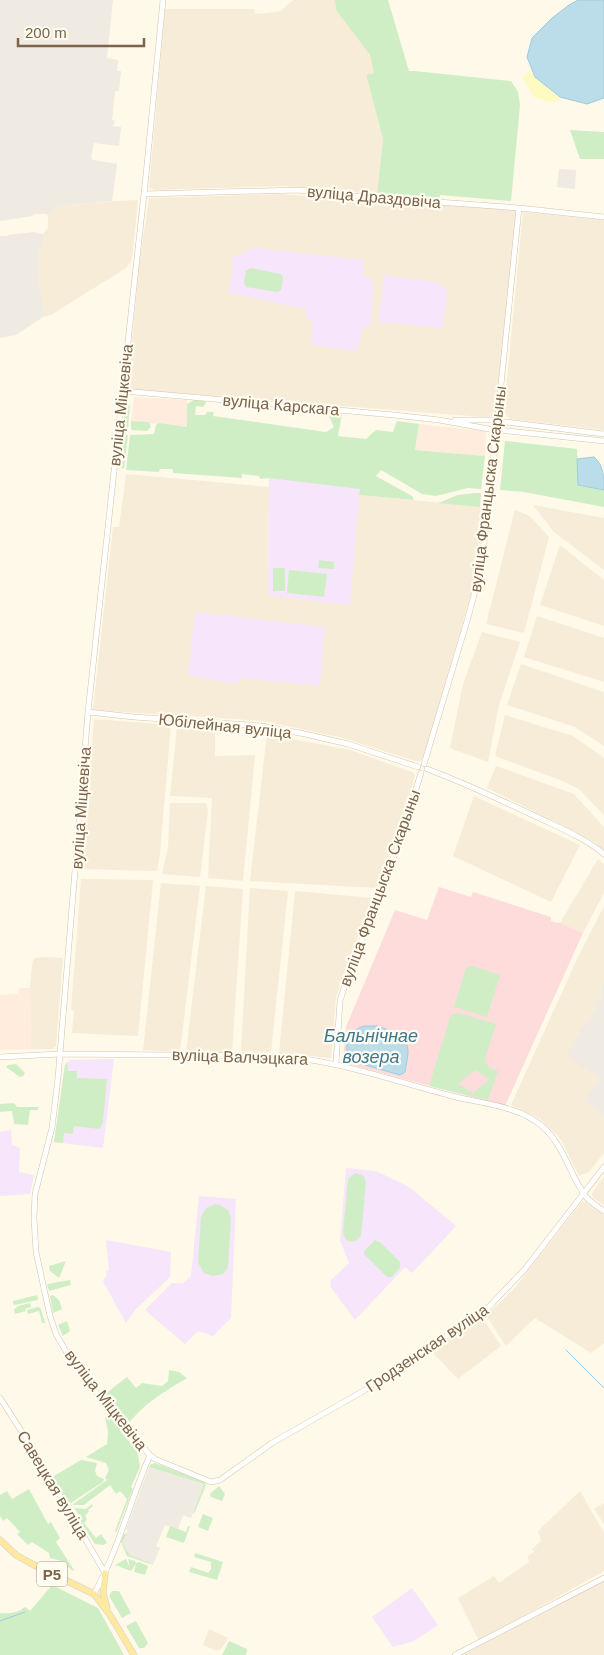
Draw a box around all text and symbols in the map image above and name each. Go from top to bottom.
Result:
scale bar [18,15,144,47]
text: 200 m [25,24,67,41]
street label: вуліца Драздовіча [306,183,442,211]
street label: вуліца Міцкевіча [106,343,136,467]
street label: вуліца Францыска Скарыны [467,385,509,593]
street label: вуліца Карскага [222,391,340,419]
street label: Юбілейная вуліца [158,711,292,741]
street label: вуліца Міцкевіча [68,746,94,870]
street label: вуліца Францыска Скарыны [336,787,424,989]
water label: Бальнічнае возера [324,1026,418,1067]
street label: вуліца Валчэцкага [172,1046,308,1068]
street label: Гродзенская вуліца [363,1301,491,1395]
street label: вуліца Міцкевіча [62,1346,151,1454]
street label: Савецкая вуліца [14,1428,92,1542]
road number: Р5 [37,1562,67,1586]

